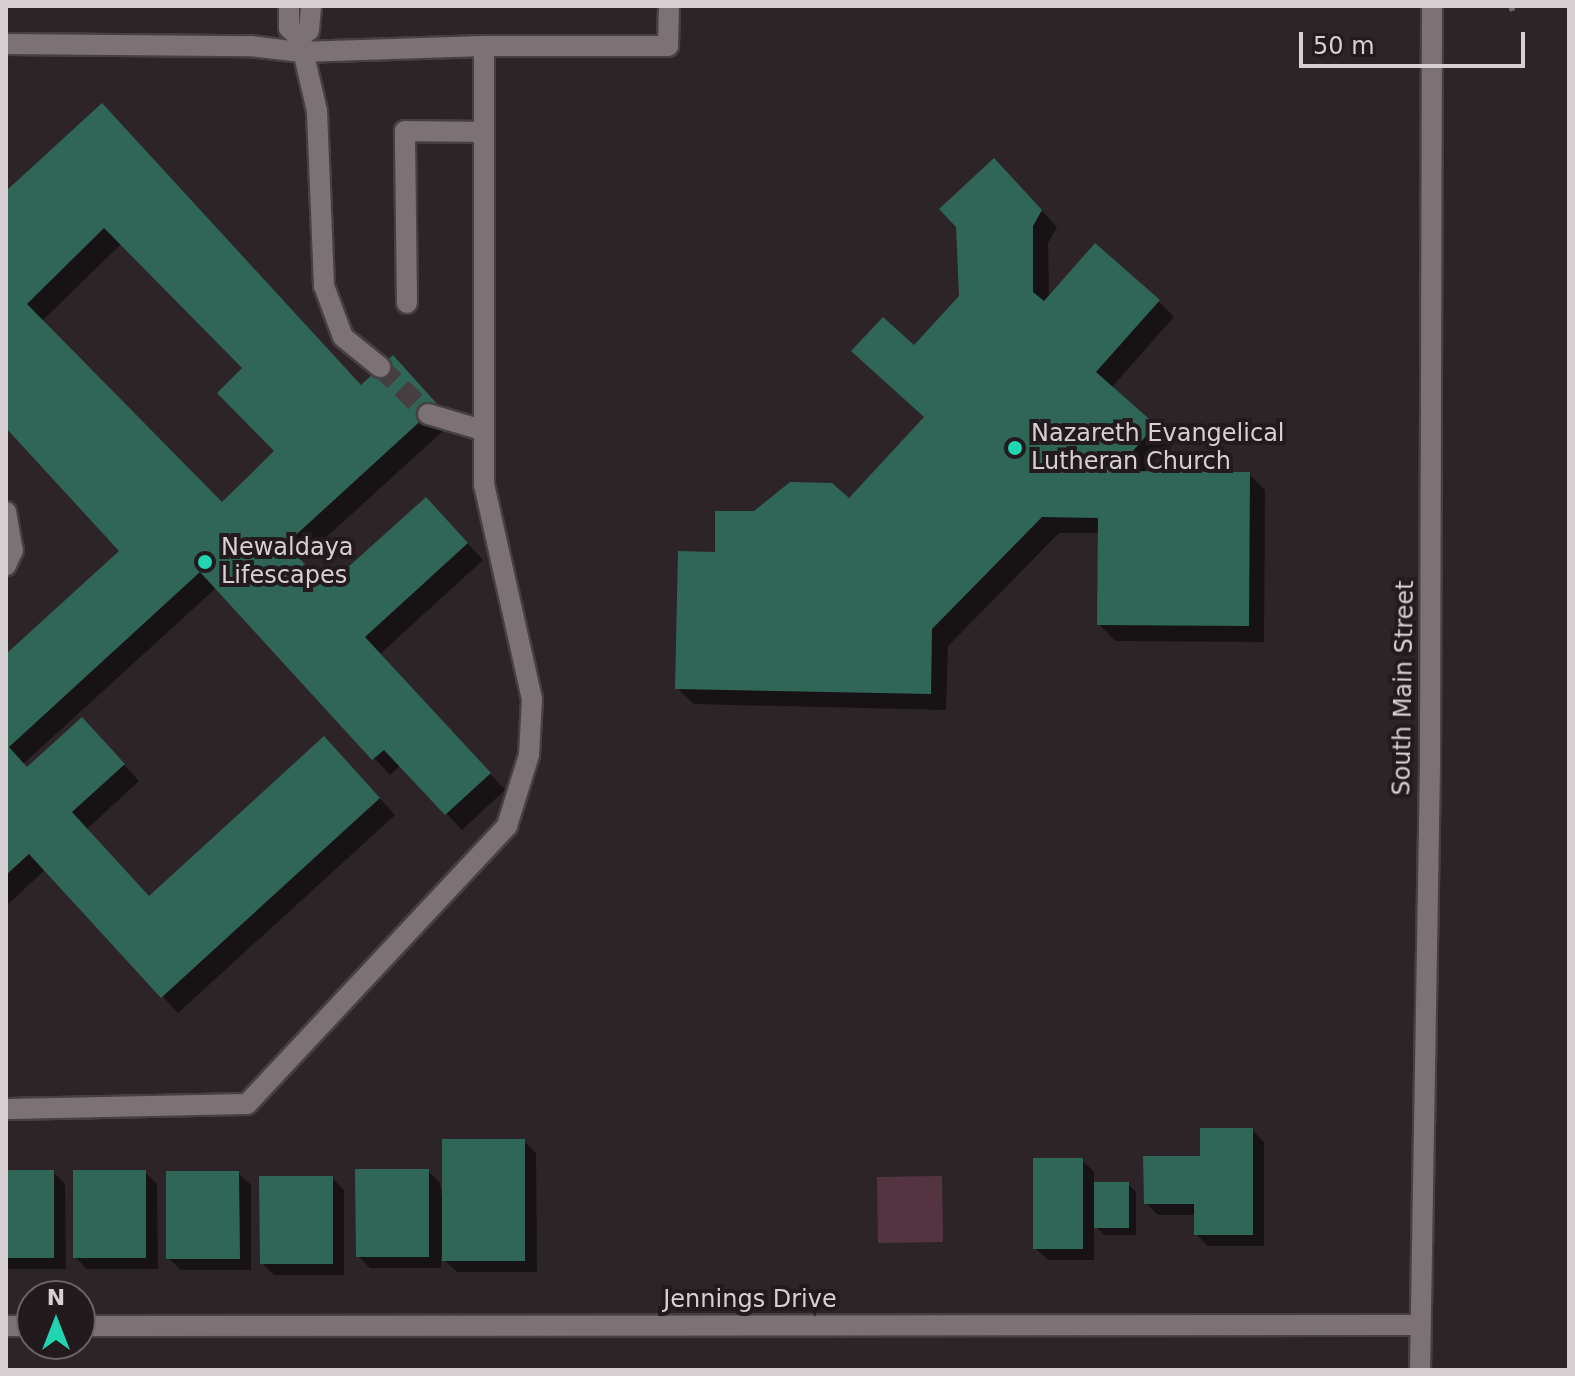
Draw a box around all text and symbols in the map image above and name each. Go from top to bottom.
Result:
scale bar [1303,16,1529,66]
text: 50 m [1313,32,1375,60]
place label: Nazareth Evangelical Lutheran Church [1031,420,1285,476]
marker: Nazareth Evangelical Lutheran Church [1006,439,1024,457]
place label: Newaldaya Lifescapes [221,534,354,590]
marker: Newaldaya Lifescapes [196,553,214,571]
street label: South Main Street [1388,580,1420,796]
north arrow [16,1280,96,1360]
text: N [47,1285,65,1310]
street label: Jennings Drive [663,1286,837,1314]

